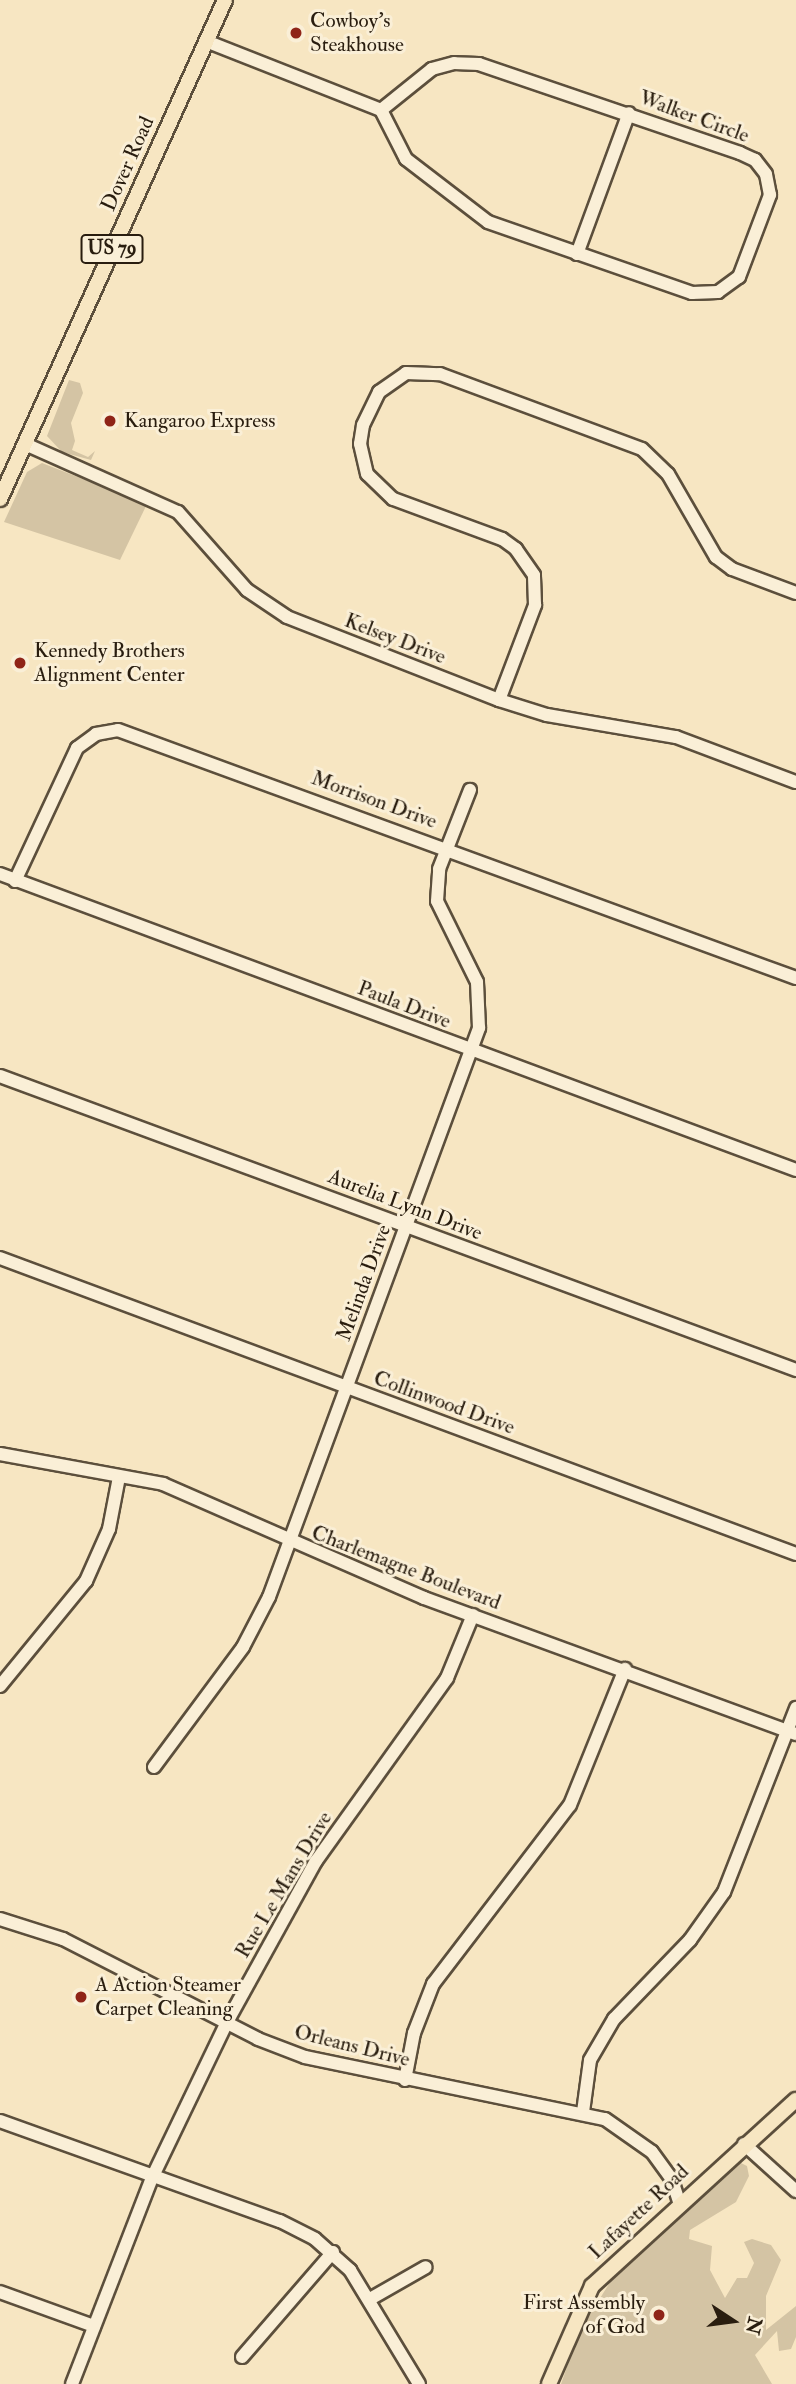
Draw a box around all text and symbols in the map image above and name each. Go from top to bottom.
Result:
place label: Cowboy's Steakhouse [310,8,404,58]
marker: Cowboy's Steakhouse [288,25,304,41]
street label: Walker Circle [635,85,753,149]
street label: Dover Road [96,113,160,215]
road number: US 79 [80,233,144,264]
place label: Kangaroo Express [124,408,275,434]
marker: Kangaroo Express [102,413,118,429]
street label: Kelsey Drive [341,608,449,670]
place label: Kennedy Brothers Alignment Center [34,638,185,688]
marker: Kennedy Brothers Alignment Center [12,655,28,671]
street label: Morrison Drive [308,766,440,834]
street label: Paula Drive [354,976,454,1034]
street label: Aurelia Lynn Drive [324,1164,486,1246]
street label: Melinda Drive [331,1221,397,1345]
street label: Collinwood Drive [370,1366,518,1440]
street label: Charlemagne Boulevard [308,1520,504,1616]
street label: Rue Le Mans Drive [230,1807,338,1963]
place label: A Action Steamer Carpet Cleaning [95,1972,241,2022]
marker: A Action Steamer Carpet Cleaning [73,1989,89,2005]
street label: Orleans Drive [292,2019,412,2073]
street label: Lafayette Road [584,2159,694,2265]
north arrow [698,2286,768,2356]
place label: First Assembly of God [523,2290,645,2340]
marker: First Assembly of God [651,2307,667,2323]
text: N [740,2315,767,2337]

